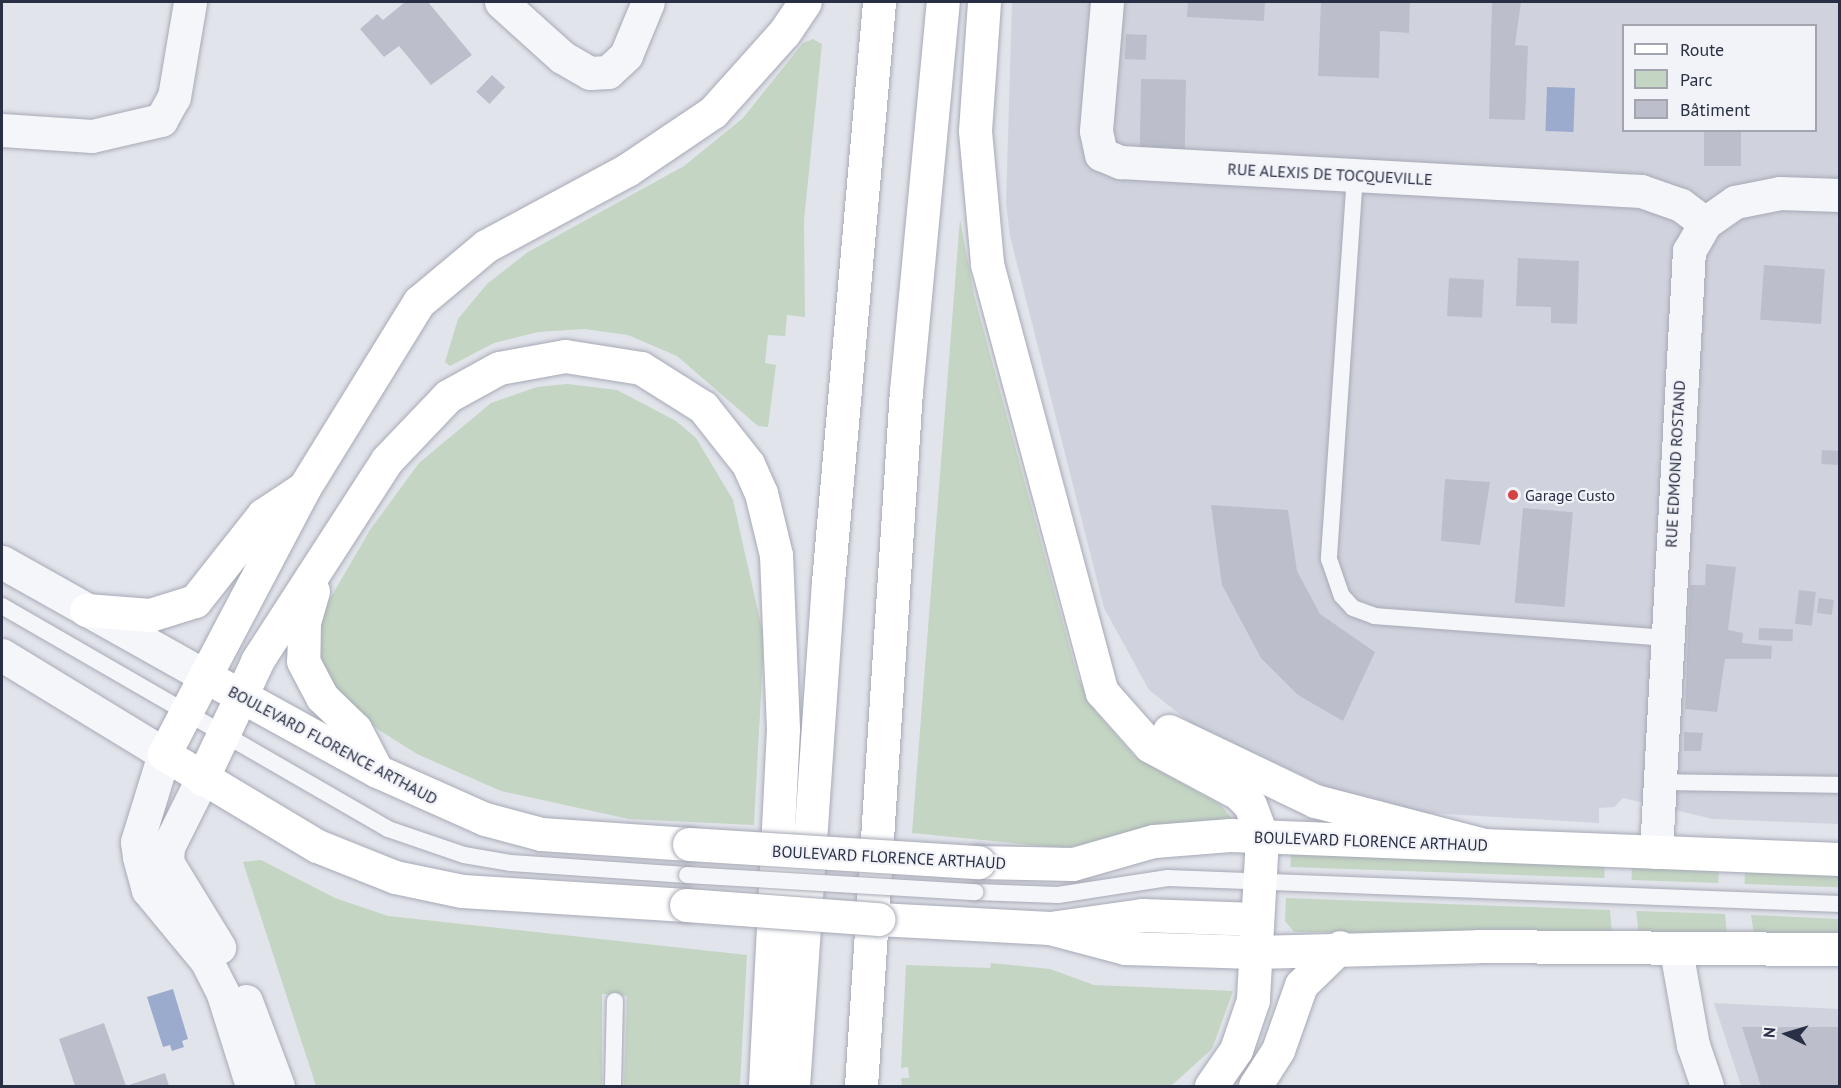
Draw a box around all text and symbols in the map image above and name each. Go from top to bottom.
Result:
legend [1622,24,1817,132]
text: Route [1680,38,1724,61]
text: Parc [1680,68,1713,91]
text: Bâtiment [1680,98,1750,121]
street label: RUE ALEXIS DE TOCQUEVILLE [1227,159,1433,189]
street label: RUE EDMOND ROSTAND [1661,380,1689,548]
place label: Garage Custo [1525,485,1615,505]
marker: Garage Custo [1506,488,1520,502]
street label: BOULEVARD FLORENCE ARTHAUD [225,681,441,809]
street label: BOULEVARD FLORENCE ARTHAUD [1253,827,1489,855]
street label: BOULEVARD FLORENCE ARTHAUD [771,841,1007,873]
north arrow [1757,1004,1817,1064]
text: N [1759,1026,1779,1039]

